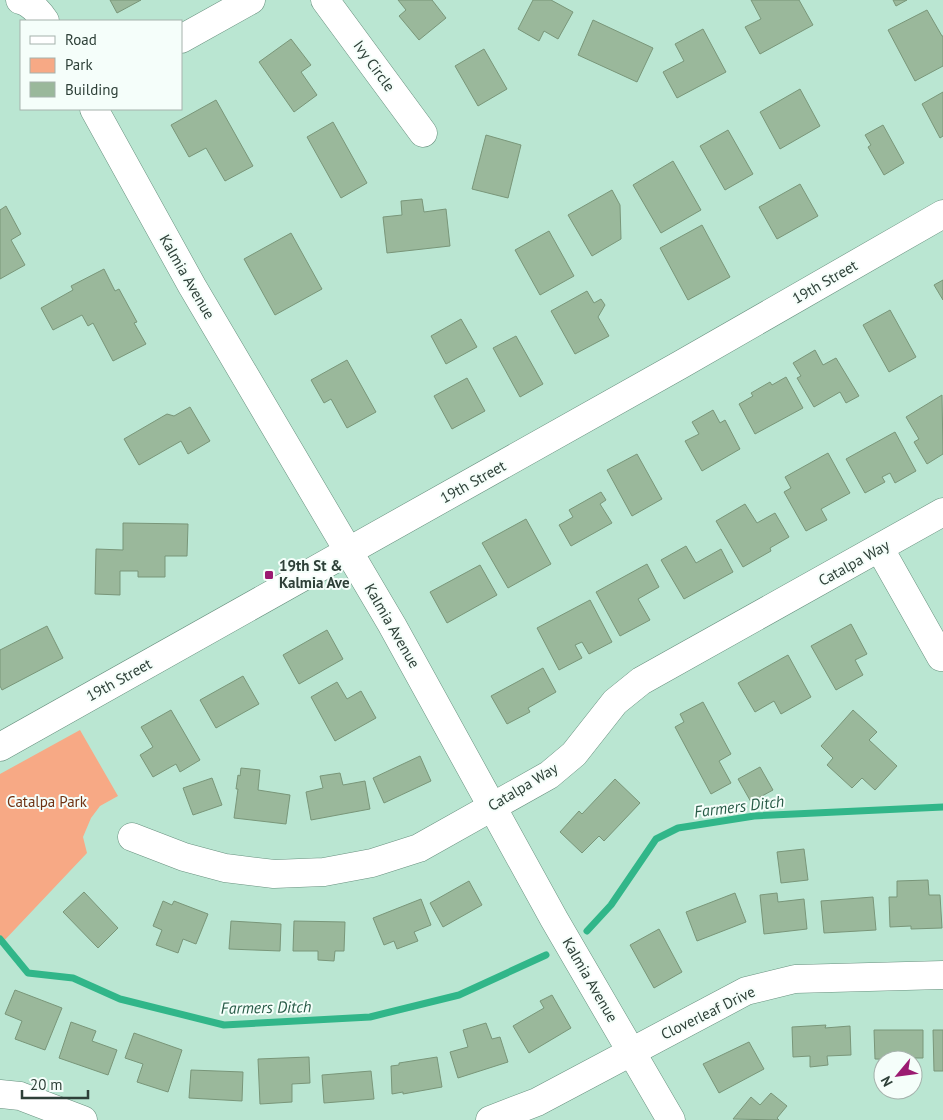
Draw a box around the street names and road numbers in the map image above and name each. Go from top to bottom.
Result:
street label: Ivy Circle [349,36,399,95]
street label: Kalmia Avenue [156,231,219,322]
street label: 19th Street [789,255,861,308]
street label: 19th Street [437,456,509,507]
street label: Catalpa Way [815,535,893,590]
street label: Kalmia Avenue [361,580,424,671]
street label: 19th Street [83,654,155,705]
street label: Catalpa Way [484,758,561,815]
street label: Kalmia Avenue [559,934,622,1025]
street label: Cloverleaf Drive [658,982,758,1044]

